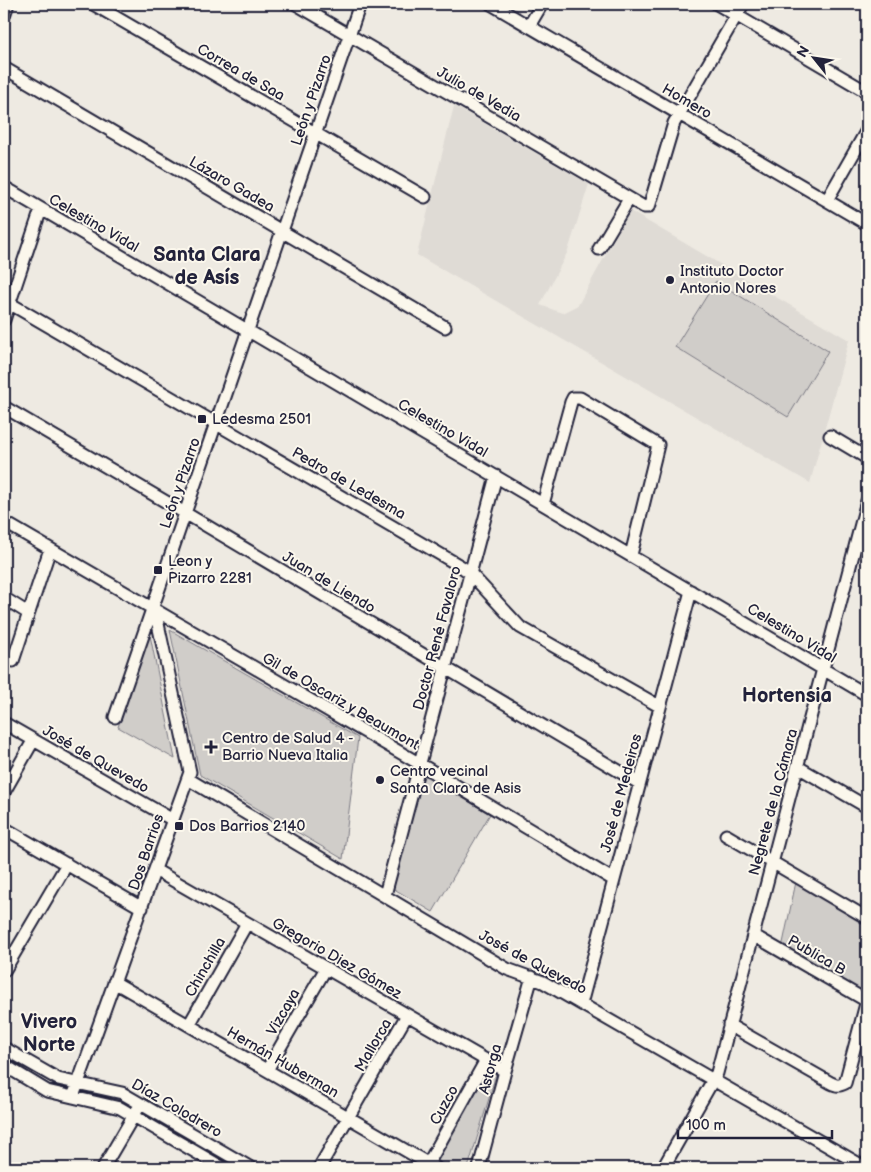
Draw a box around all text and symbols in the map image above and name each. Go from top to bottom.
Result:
north arrow [788,32,838,82]
street label: Correa de Saa [193,40,288,105]
text: N [793,43,813,61]
street label: León y Pizarro [287,52,336,148]
street label: Julio de Vedia [433,63,524,126]
street label: Homero [658,80,715,123]
street label: Lázaro Gadea [186,152,278,217]
street label: Celestino Vidal [45,190,142,257]
district label: Santa Clara de Asís [153,243,261,290]
place label: Instituto Doctor Antonio Nores [680,262,784,298]
marker: Instituto Doctor Antonio Nores [664,274,676,286]
street label: Celestino Vidal [394,395,491,462]
place label: Ledesma 2501 [212,410,311,429]
marker: Ledesma 2501 [196,413,208,425]
street label: León y Pizarro [156,435,205,531]
street label: Pedro de Ledesma [288,443,409,524]
street label: Juan de Liendo [279,547,379,618]
place label: Leon y Pizarro 2281 [168,552,252,588]
marker: Leon y Pizarro 2281 [152,564,164,576]
street label: Doctor René Favaloro [409,564,466,712]
street label: Celestino Vidal [744,599,840,668]
street label: Gil de Oscariz y Beaumont [259,649,423,754]
district label: Hortensia [742,684,832,708]
street label: José de Quevedo [39,721,152,798]
street label: Negrete de la Cámara [745,727,802,877]
place label: Centro de Salud 4 - Barrio Nueva Italia [222,729,354,765]
street label: José de Medeiros [597,731,647,855]
marker: Centro de Salud 4 - Barrio Nueva Italia [204,740,218,754]
place label: Centro vecinal Santa Clara de Asis [390,762,522,798]
marker: Centro vecinal Santa Clara de Asis [374,774,386,786]
street label: Dos Barrios [125,811,169,893]
place label: Dos Barrios 2140 [189,817,305,836]
marker: Dos Barrios 2140 [173,820,185,832]
street label: Gregorio Diez Gómez [268,914,406,1004]
street label: José de Quevedo [475,926,590,999]
street label: Publica B [784,931,849,980]
street label: Chinchilla [181,934,230,1000]
street label: Vizcaya [262,985,304,1039]
district label: Vivero Norte [21,1010,77,1057]
street label: Mallorca [351,1015,396,1075]
street label: Hernán Huberman [223,1023,342,1102]
street label: Astorga [475,1042,506,1096]
street label: Díaz Colodrero [128,1075,225,1142]
street label: Cuzco [426,1082,463,1128]
scale bar [678,1107,832,1139]
text: 100 m [686,1116,726,1135]

